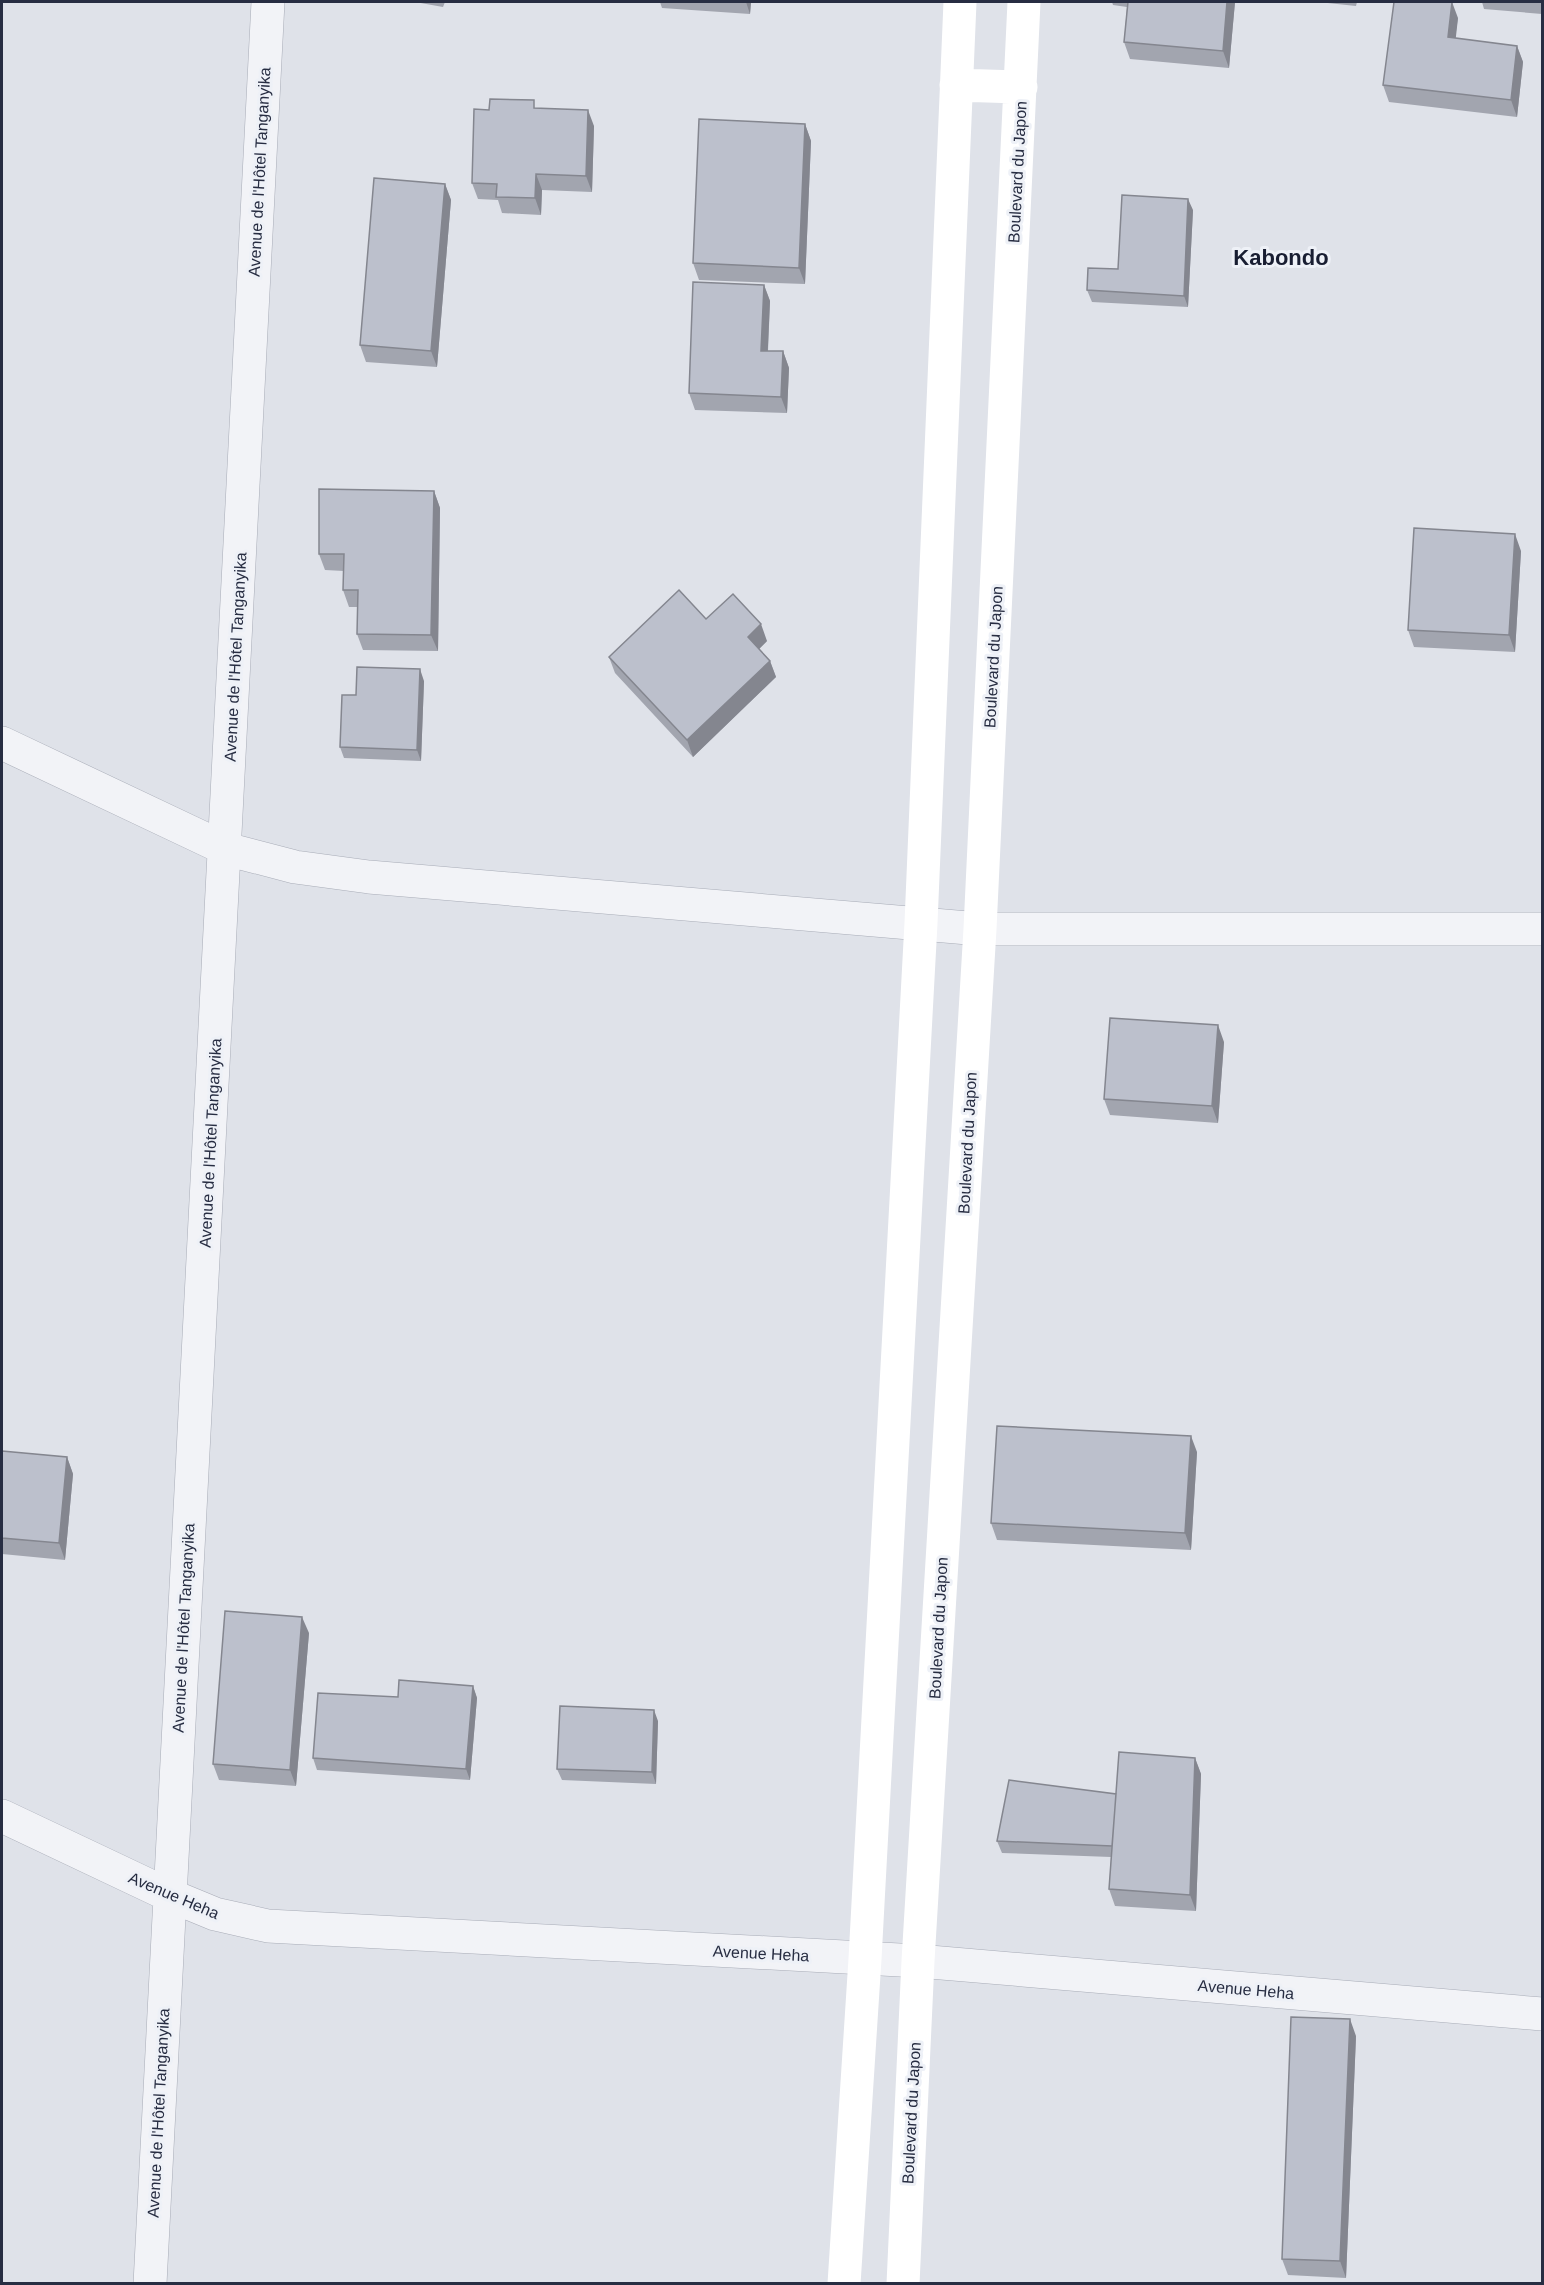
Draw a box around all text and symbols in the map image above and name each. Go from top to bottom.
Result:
street label: Avenue de l'Hôtel Tanganyika [246,67,273,277]
street label: Boulevard du Japon [1005,101,1030,244]
district label: Kabondo [1233,245,1329,270]
street label: Avenue de l'Hôtel Tanganyika [222,552,249,762]
street label: Boulevard du Japon [981,586,1006,729]
street label: Avenue de l'Hôtel Tanganyika [197,1038,224,1248]
street label: Boulevard du Japon [955,1072,980,1215]
street label: Avenue de l'Hôtel Tanganyika [170,1523,197,1733]
street label: Boulevard du Japon [926,1557,951,1700]
street label: Avenue Heha [126,1869,222,1922]
street label: Avenue Heha [712,1942,810,1965]
street label: Avenue Heha [1197,1977,1295,2002]
street label: Avenue de l'Hôtel Tanganyika [145,2008,172,2218]
street label: Boulevard du Japon [899,2042,924,2185]

